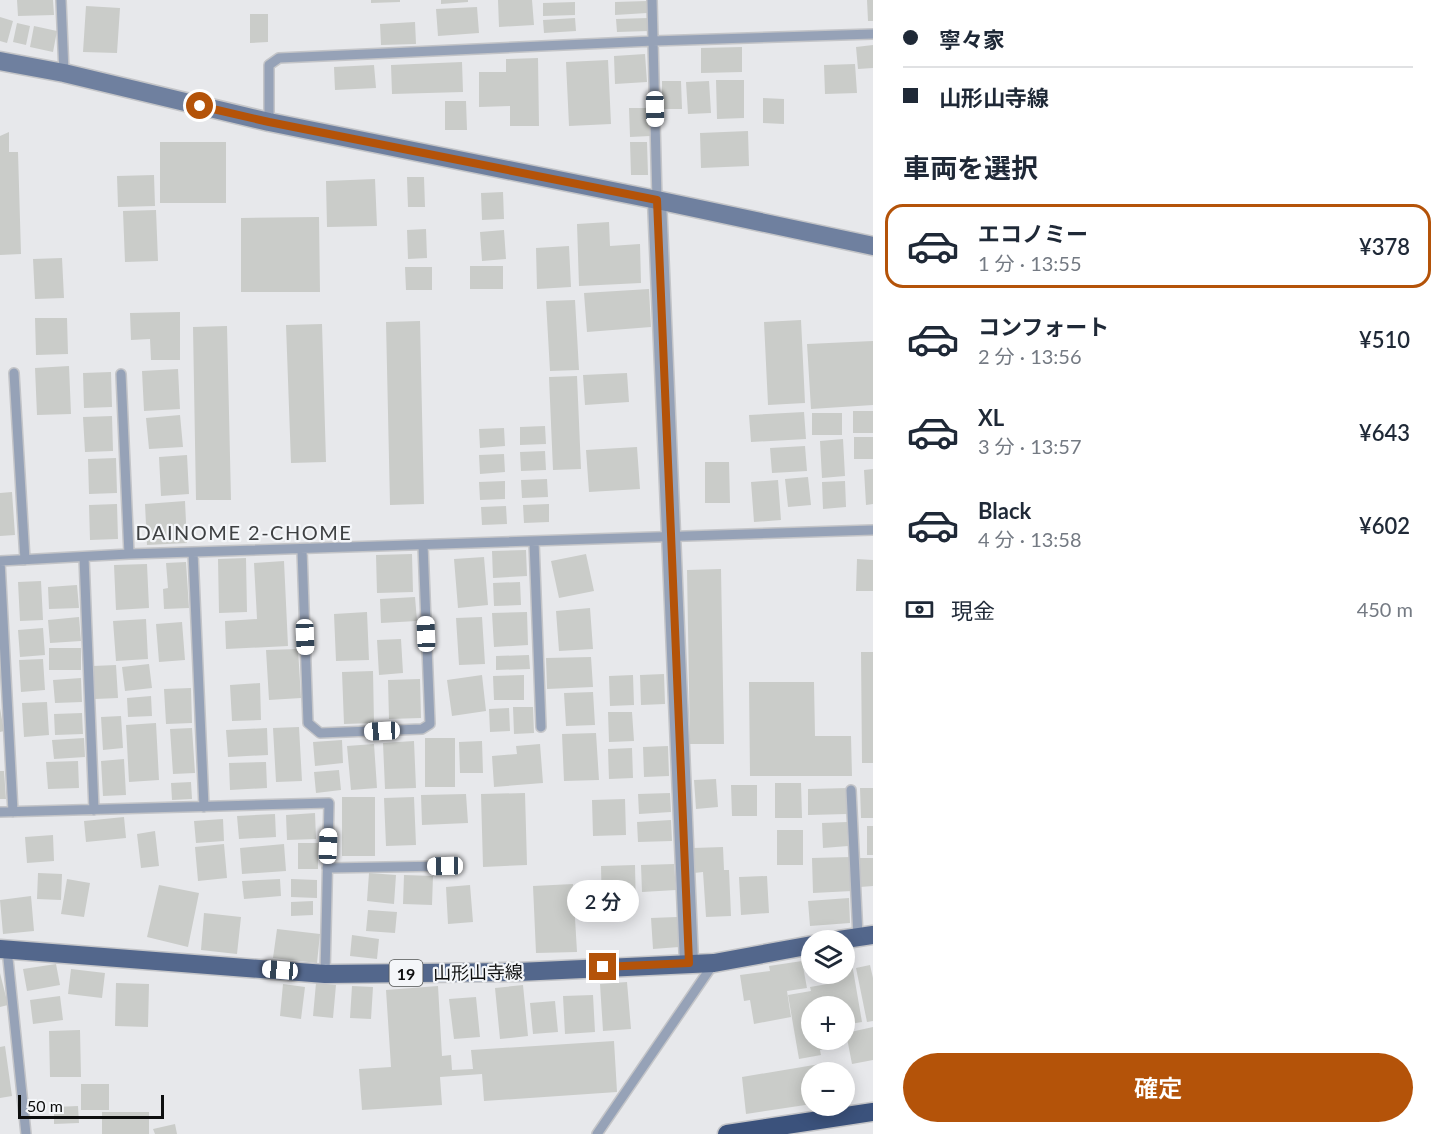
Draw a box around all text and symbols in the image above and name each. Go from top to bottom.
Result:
text: 寧々家 [939,26,1005,53]
text: 山形山寺線 [939,84,1049,111]
car [646,91,664,127]
route start [186,92,213,119]
text: 車両を選択 [903,151,1038,184]
icon: car [906,219,960,273]
text: エコノミー [978,220,1088,247]
text: ¥378 [1359,233,1410,260]
text: 1 分 · 13:55 [978,251,1082,275]
icon: car [906,312,960,366]
text: コンフォート [978,313,1109,340]
text: ¥510 [1359,326,1410,353]
text: 2 分 · 13:56 [978,344,1082,368]
text: XL [978,404,1004,431]
icon: car [906,405,960,459]
text: ¥643 [1359,419,1410,446]
text: 3 分 · 13:57 [978,434,1082,458]
text: Black [978,497,1031,524]
icon: car [906,498,960,552]
text: ¥602 [1359,512,1410,539]
district label: DAINOME 2-CHOME [136,520,352,544]
text: 4 分 · 13:58 [978,527,1082,551]
icon: cash [903,593,936,626]
text: 現金 [951,597,995,624]
text: 450 m [1357,597,1413,621]
car [416,616,436,652]
car [295,619,315,655]
car [364,721,400,741]
car [318,828,338,864]
car [427,857,463,875]
callout: 2 分 [567,880,639,922]
text: 2 分 [585,889,621,913]
map controls [801,930,855,1116]
button: layers [801,930,855,984]
route end [589,953,616,980]
car [261,959,299,981]
road number: 19 [390,960,422,986]
street label: 山形山寺線 [433,960,523,984]
button: + [801,996,855,1050]
button: 確定 [903,1053,1413,1122]
button: − [801,1062,855,1116]
scale bar [18,1092,164,1120]
text: 50 m [27,1096,63,1115]

